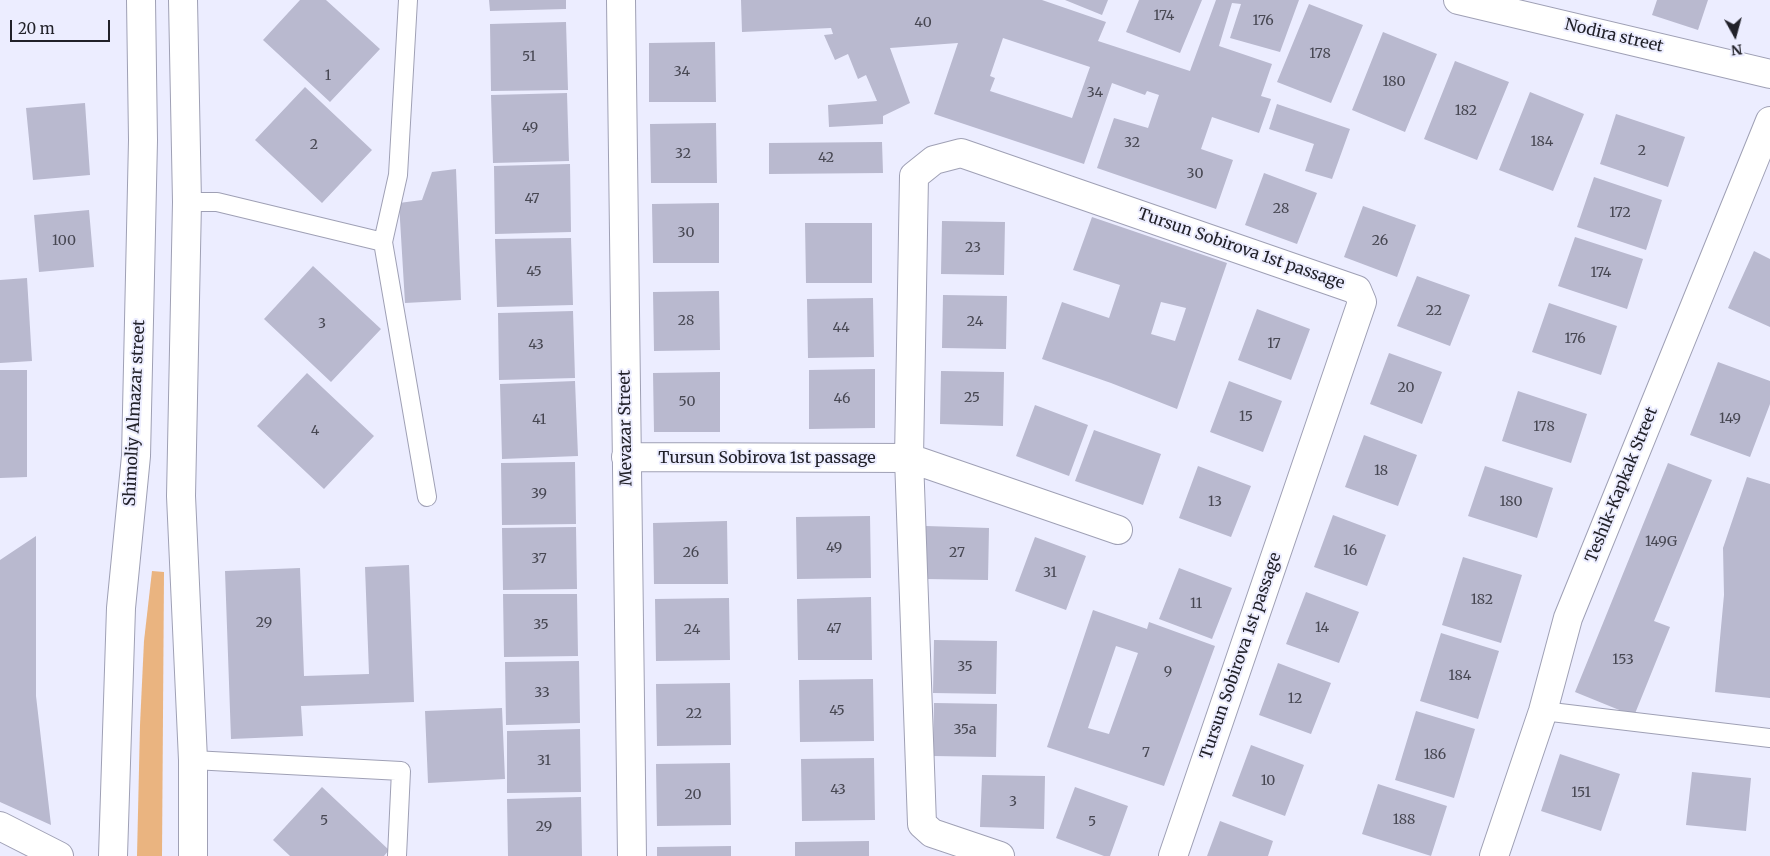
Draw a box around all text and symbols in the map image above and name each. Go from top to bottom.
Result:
house number: 174 [1154,8,1174,24]
scale bar [12,10,112,42]
north arrow [1710,10,1760,60]
house number: 176 [1252,13,1274,29]
house number: 40 [914,15,932,31]
street label: Nodira street [1563,15,1665,57]
text: 20 m [18,19,55,38]
text: N [1730,40,1743,59]
house number: 178 [1309,46,1331,62]
house number: 51 [522,49,536,65]
house number: 34 [674,64,690,80]
house number: 1 [325,68,331,84]
house number: 180 [1382,74,1406,90]
house number: 34 [1087,85,1103,101]
house number: 182 [1455,103,1477,119]
house number: 49 [522,120,538,136]
house number: 184 [1531,134,1553,150]
house number: 32 [1124,135,1140,151]
house number: 2 [310,137,318,153]
house number: 2 [1638,143,1646,159]
house number: 32 [675,146,691,162]
house number: 42 [818,150,834,166]
house number: 30 [1187,166,1203,182]
house number: 47 [524,191,540,207]
house number: 28 [1273,201,1289,217]
street label: Tursun Sobirova 1st passage [1135,205,1347,293]
house number: 172 [1609,205,1631,221]
house number: 30 [678,225,694,241]
house number: 100 [52,233,76,249]
house number: 26 [1372,233,1388,249]
house number: 23 [965,240,981,256]
house number: 45 [526,264,542,280]
house number: 174 [1591,265,1611,281]
house number: 22 [1426,303,1442,319]
house number: 28 [678,313,694,329]
house number: 24 [967,314,983,330]
house number: 3 [318,316,326,332]
street label: Shimoliy Almazar street [121,319,149,507]
house number: 44 [832,320,850,336]
house number: 176 [1564,331,1586,347]
house number: 17 [1267,336,1281,352]
house number: 43 [528,337,544,353]
street label: Mevazar Street [615,370,637,486]
house number: 20 [1397,380,1415,396]
house number: 25 [964,390,980,406]
house number: 46 [834,391,850,407]
house number: 50 [679,394,695,410]
street label: Teshik-Kapkak Street [1582,404,1662,566]
house number: 15 [1239,409,1253,425]
house number: 149 [1719,411,1741,427]
house number: 41 [532,412,546,428]
house number: 178 [1533,419,1555,435]
house number: 4 [311,423,319,439]
street label: Tursun Sobirova 1st passage [658,448,876,468]
house number: 18 [1374,463,1388,479]
house number: 39 [531,486,547,502]
house number: 13 [1208,494,1222,510]
house number: 180 [1499,494,1523,510]
house number: 149G [1645,534,1677,550]
house number: 49 [826,540,842,556]
house number: 16 [1343,543,1357,559]
house number: 26 [683,545,699,561]
house number: 27 [949,545,965,561]
street label: Tursun Sobirova 1st passage [1197,550,1285,762]
house number: 37 [531,551,547,567]
house number: 31 [1043,565,1057,581]
house number: 182 [1471,592,1493,608]
house number: 11 [1190,596,1202,612]
house number: 29 [256,615,272,631]
house number: 35 [533,617,549,633]
house number: 14 [1315,620,1329,636]
house number: 47 [826,621,842,637]
house number: 24 [684,622,700,638]
house number: 153 [1612,652,1634,668]
house number: 35 [957,659,973,675]
house number: 9 [1164,664,1172,680]
house number: 184 [1449,668,1471,684]
house number: 33 [534,685,550,701]
house number: 12 [1288,691,1302,707]
house number: 45 [829,703,845,719]
house number: 22 [686,706,702,722]
house number: 35а [954,722,976,738]
house number: 7 [1142,745,1150,761]
house number: 186 [1424,747,1446,763]
house number: 31 [537,753,551,769]
house number: 10 [1261,773,1275,789]
house number: 43 [830,782,846,798]
house number: 151 [1571,785,1591,801]
house number: 20 [684,787,702,803]
house number: 3 [1009,794,1017,810]
house number: 188 [1393,812,1415,828]
house number: 5 [320,813,328,829]
house number: 5 [1088,814,1096,830]
house number: 29 [536,819,552,835]

